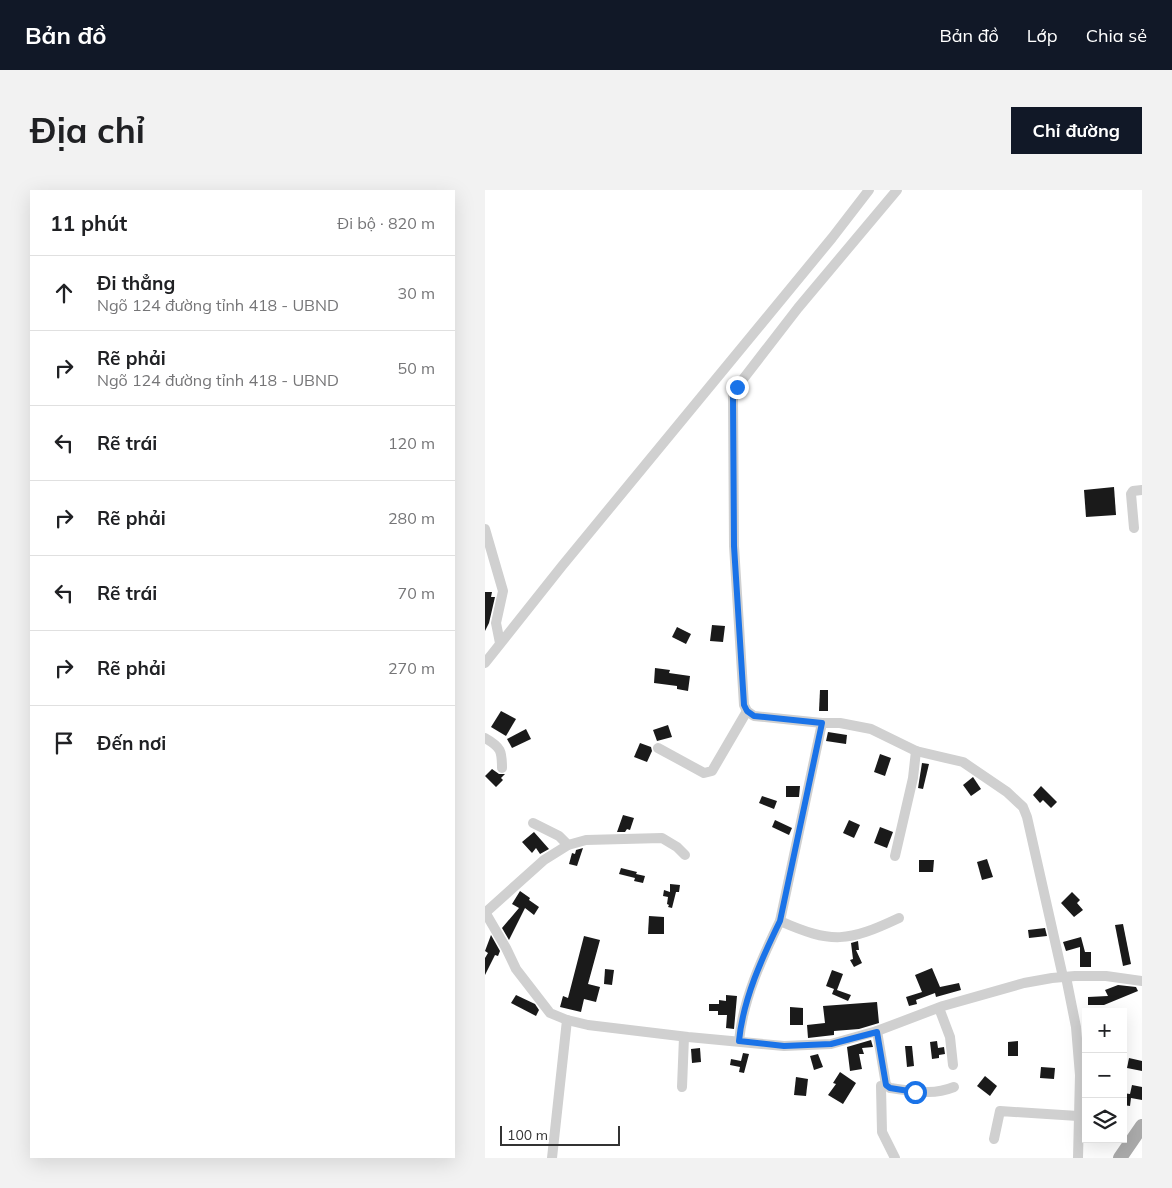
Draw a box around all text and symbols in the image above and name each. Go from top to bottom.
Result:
text: Bản đồ [25,20,107,50]
text: Bản đồ [939,24,999,47]
text: Lớp [1027,24,1058,47]
text: Chia sẻ [1086,24,1147,47]
button: Chỉ đường [1011,107,1142,154]
text: Địa chỉ [30,108,145,152]
text: 11 phút [50,210,127,236]
text: Đi bộ · 820 m [337,213,435,233]
text: Đi thẳng [97,271,175,295]
icon: ahead [50,279,78,307]
text: 30 m [398,283,435,303]
text: Ngõ 124 đường tỉnh 418 - UBND [97,295,339,315]
text: Rẽ phải [97,346,166,370]
icon: right [50,354,78,382]
text: 50 m [398,358,435,378]
text: Ngõ 124 đường tỉnh 418 - UBND [97,370,339,390]
route end [726,376,749,399]
icon: left [50,429,78,457]
text: Rẽ trái [97,431,157,455]
text: 120 m [388,433,435,453]
icon: right [50,504,78,532]
text: Rẽ phải [97,506,166,530]
text: 280 m [388,508,435,528]
icon: left [50,579,78,607]
text: Rẽ trái [97,581,157,605]
text: 70 m [398,583,435,603]
icon: right [50,654,78,682]
text: Rẽ phải [97,656,166,680]
text: 270 m [388,658,435,678]
icon: arrive [50,729,78,757]
text: Đến nơi [97,731,166,755]
map controls [1082,1008,1127,1143]
button: + [1082,1008,1127,1053]
button: − [1082,1053,1127,1098]
route start [904,1081,927,1104]
button: layers [1082,1098,1127,1143]
scale bar [500,1123,620,1146]
text: 100 m [507,1126,548,1144]

